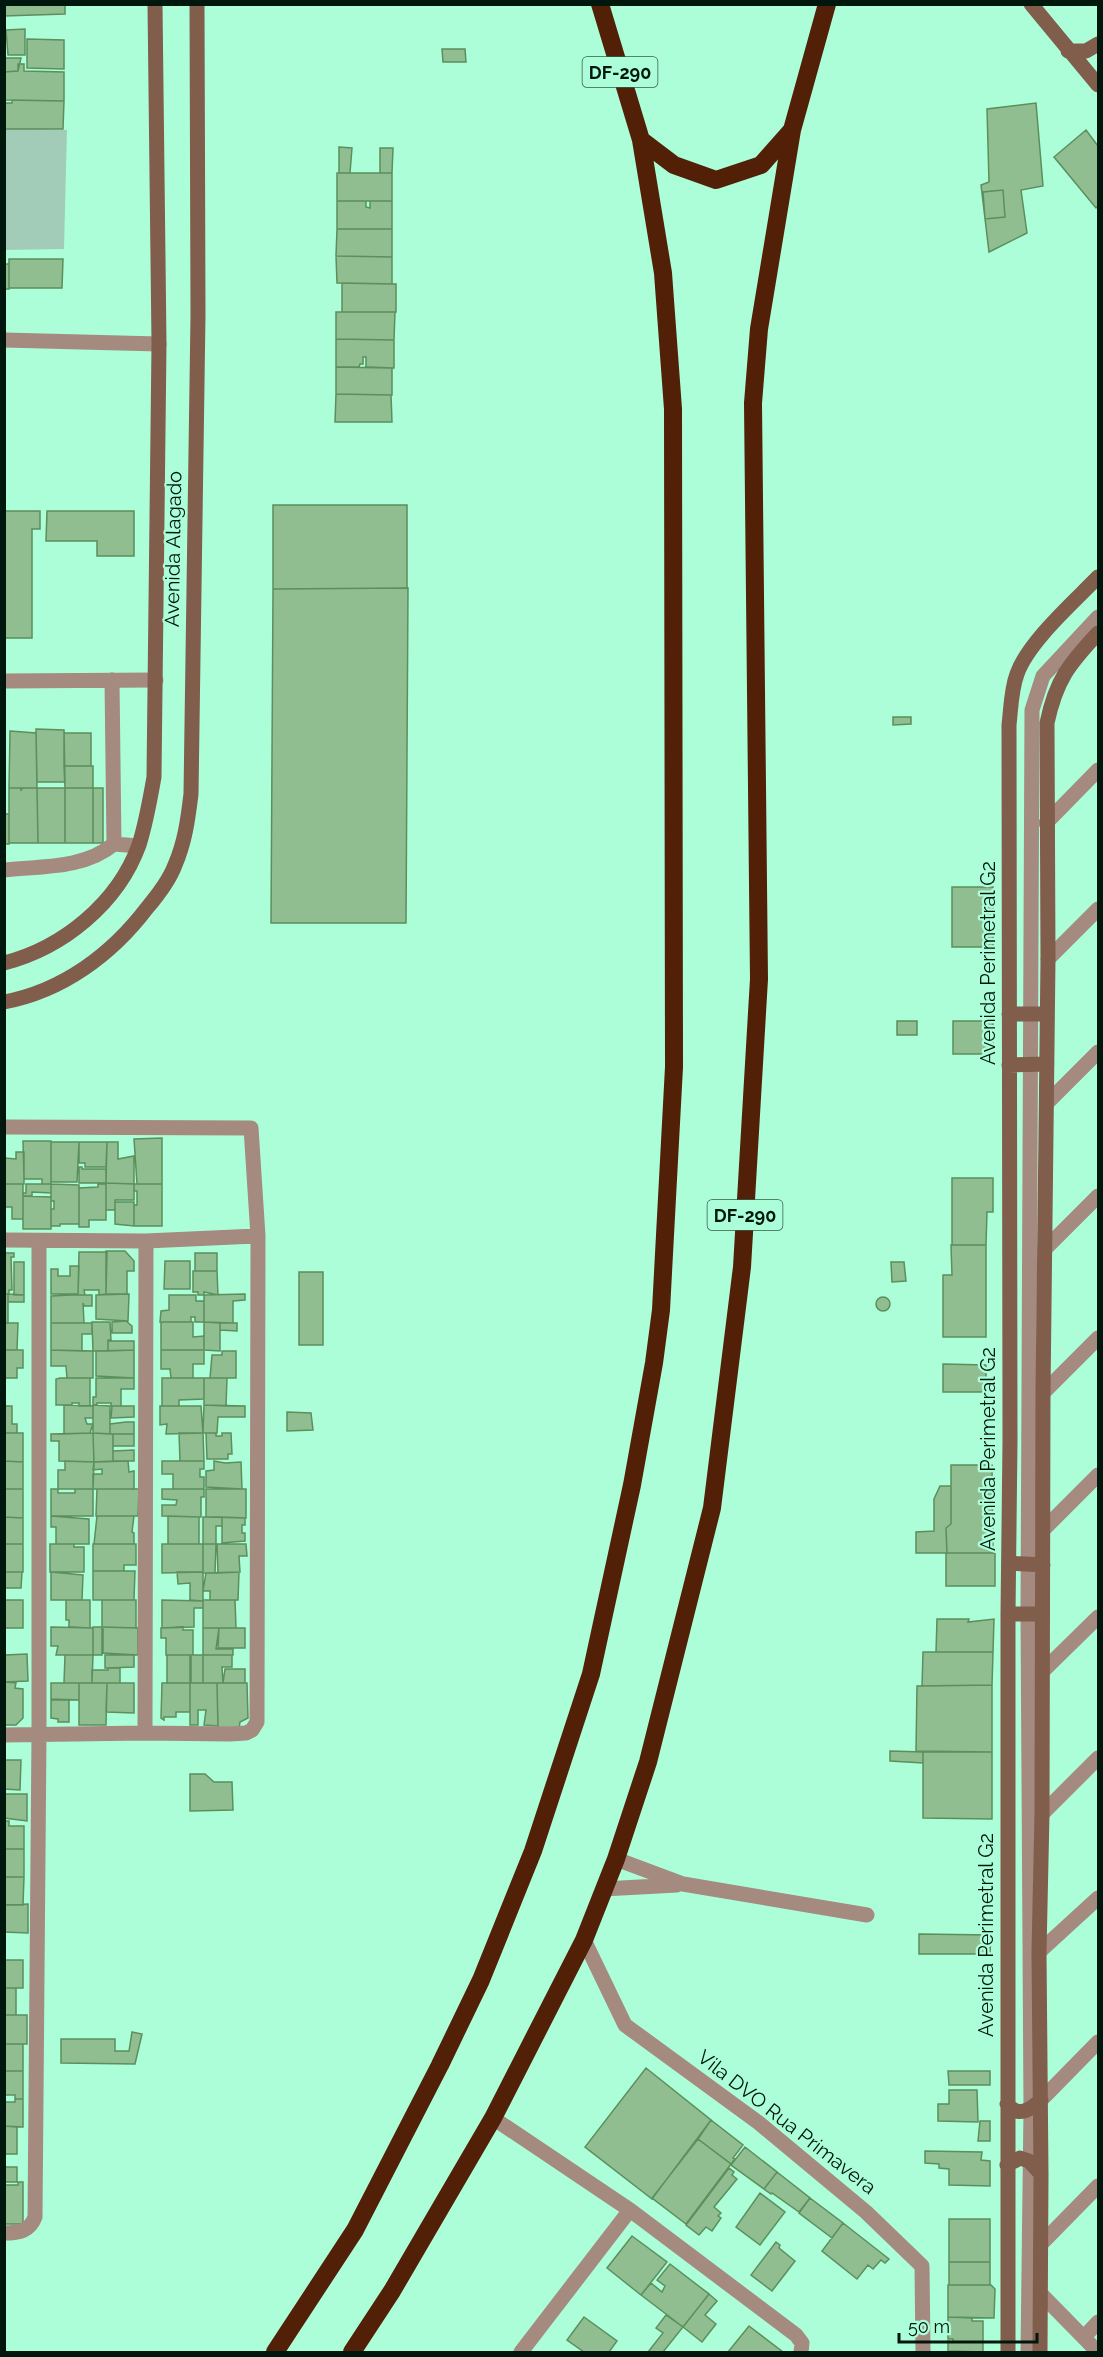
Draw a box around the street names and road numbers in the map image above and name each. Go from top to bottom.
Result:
road number: DF-290 [582,57,658,87]
street label: Avenida Alagado [160,471,186,627]
street label: Avenida Perimetral G2 [976,861,1000,1065]
road number: DF-290 [708,1200,783,1230]
street label: Avenida Perimetral G2 [976,1347,1000,1551]
street label: Avenida Perimetral G2 [974,1833,998,2037]
street label: Vila DVO Rua Primavera [693,2045,881,2199]

